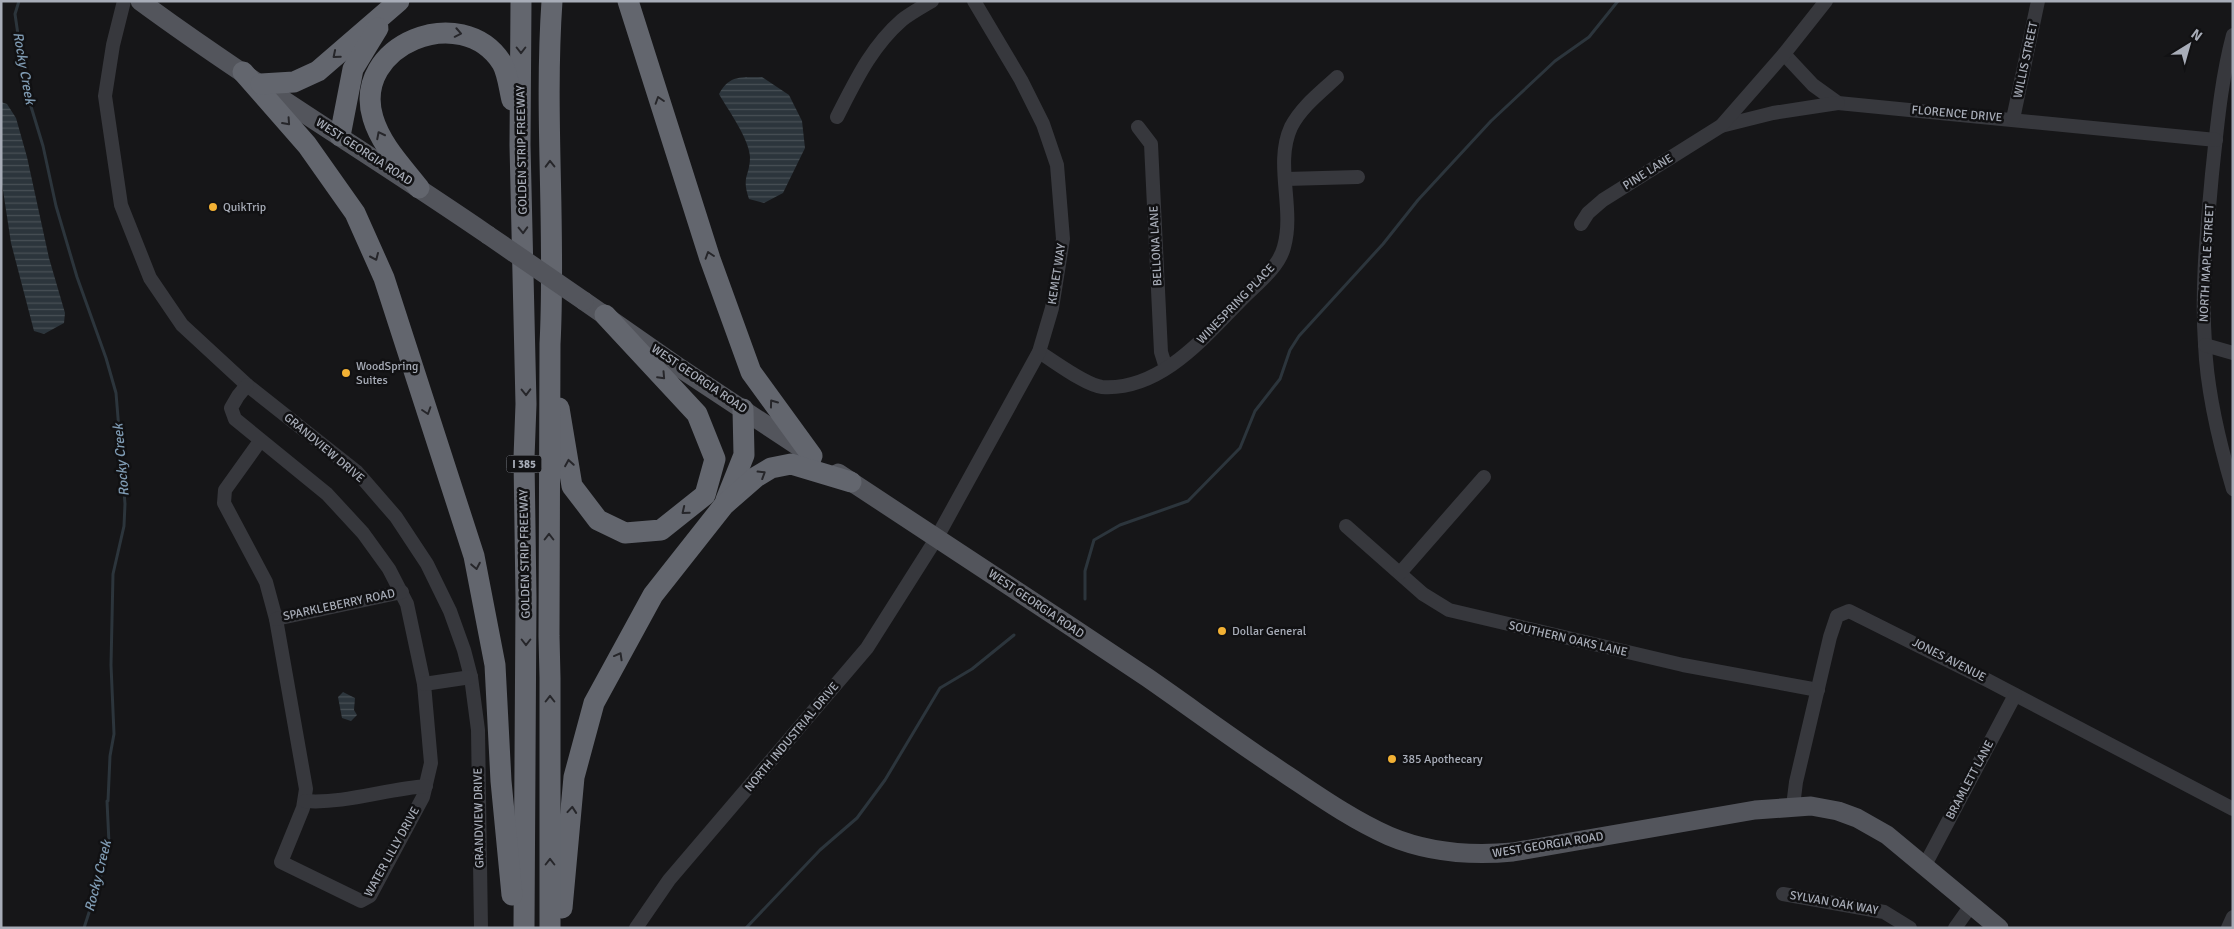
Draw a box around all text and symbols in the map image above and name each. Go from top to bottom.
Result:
street label: WILLIS STREET [2011,20,2041,100]
north arrow [2164,20,2214,70]
text: N [2188,25,2206,45]
one-way arrow [454,27,463,37]
water label: Rocky Creek [9,31,39,107]
one-way arrow [516,46,526,54]
one-way arrow [333,50,342,58]
street label: GOLDEN STRIP FREEWAY [513,85,531,215]
one-way arrow [655,96,665,105]
street label: FLORENCE DRIVE [1911,103,2003,125]
street label: WEST GEORGIA ROAD [313,115,415,189]
one-way arrow [281,116,290,125]
one-way arrow [376,131,386,140]
street label: PINE LANE [1620,151,1676,193]
one-way arrow [545,160,555,168]
place label: QuikTrip [223,200,266,215]
marker: QuikTrip [207,201,219,213]
street label: NORTH MAPLE STREET [2196,204,2218,322]
street label: BELLONA LANE [1146,205,1166,287]
one-way arrow [518,226,528,234]
street label: KEMET WAY [1045,242,1069,306]
one-way arrow [704,251,714,260]
one-way arrow [369,252,379,261]
street label: WINESPRING PLACE [1194,261,1278,347]
street label: WEST GEORGIA ROAD [648,341,750,417]
place label: WoodSpring Suites [356,359,418,388]
marker: WoodSpring Suites [340,367,352,379]
one-way arrow [656,370,665,379]
one-way arrow [521,389,531,397]
one-way arrow [770,399,779,409]
one-way arrow [421,407,431,415]
street label: GRANDVIEW DRIVE [281,410,367,486]
water label: Rocky Creek [109,421,133,497]
road number: I 385 [506,456,542,472]
one-way arrow [564,459,574,467]
one-way arrow [756,470,765,480]
street label: GOLDEN STRIP FREEWAY [516,489,534,619]
one-way arrow [682,505,691,513]
one-way arrow [544,532,554,540]
one-way arrow [470,562,480,570]
street label: WEST GEORGIA ROAD [985,566,1087,642]
street label: SPARKLEBERRY ROAD [282,586,397,624]
street label: SOUTHERN OAKS LANE [1507,618,1629,660]
place label: Dollar General [1232,624,1307,639]
marker: Dollar General [1216,625,1228,637]
street label: JONES AVENUE [1910,635,1989,685]
one-way arrow [521,639,531,647]
one-way arrow [613,653,623,662]
street label: NORTH INDUSTRIAL DRIVE [742,679,842,795]
one-way arrow [545,695,555,702]
street label: BRAMLETT LANE [1943,738,1997,822]
place label: 385 Apothecary [1402,752,1483,767]
marker: 385 Apothecary [1386,753,1398,765]
street label: GRANDVIEW DRIVE [471,768,487,868]
street label: WATER LILLY DRIVE [361,804,423,900]
one-way arrow [566,805,577,813]
street label: WEST GEORGIA ROAD [1491,829,1605,861]
water label: Rocky Creek [81,837,116,914]
one-way arrow [545,857,555,865]
street label: SYLVAN OAK WAY [1789,888,1879,918]

